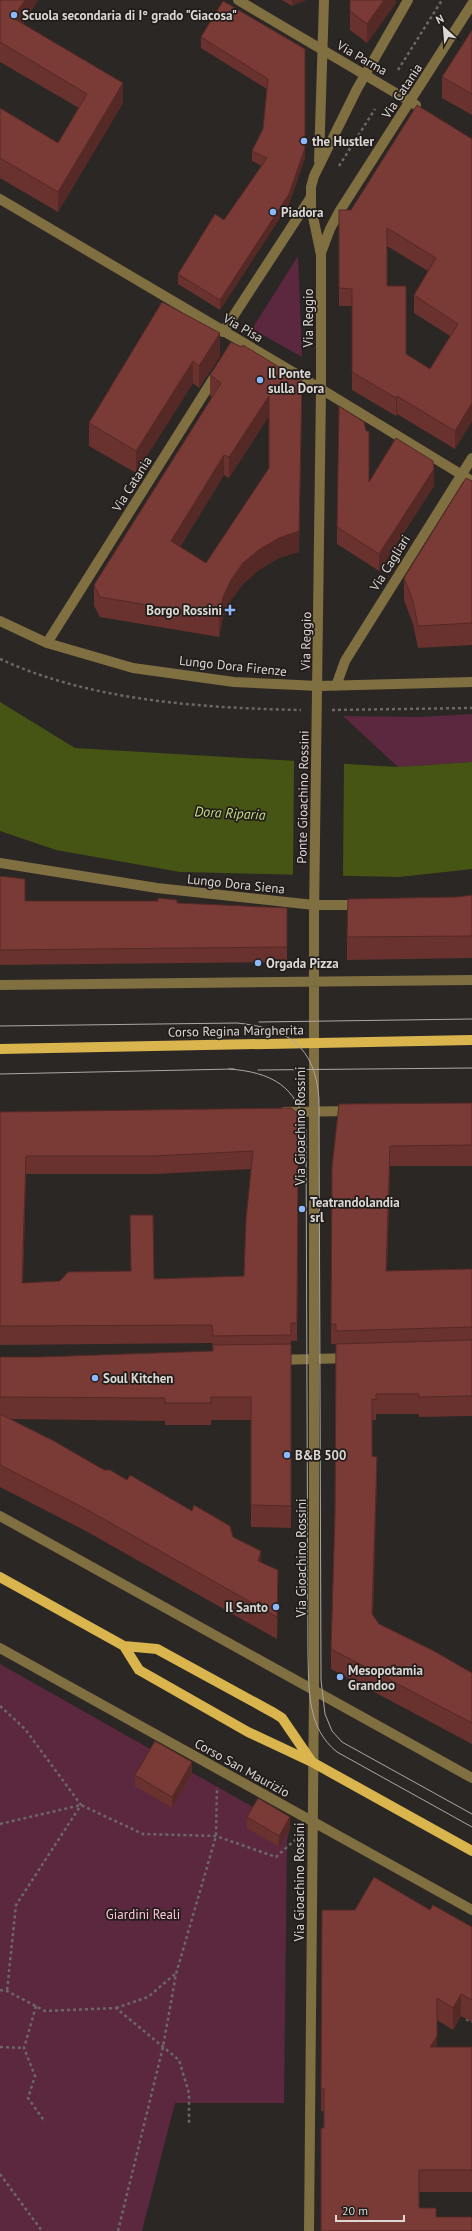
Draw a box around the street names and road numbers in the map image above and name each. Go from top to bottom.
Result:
street label: Via Parma [333,36,390,79]
street label: Via Catania [377,60,426,123]
street label: Via Reggio [300,289,317,348]
street label: Via Pisa [219,309,266,346]
street label: Via Catania [108,453,156,516]
street label: Via Cagliari [366,532,414,595]
street label: Via Reggio [297,611,315,672]
street label: Lungo Dora Firenze [178,652,288,680]
street label: Ponte Gioachino Rossini [293,730,313,864]
street label: Lungo Dora Siena [186,870,286,898]
street label: Corso Regina Margherita [168,1021,304,1041]
street label: Via Gioachino Rossini [292,1067,309,1186]
street label: Via Gioachino Rossini [293,1499,310,1618]
street label: Corso San Maurizio [191,1735,293,1801]
street label: Via Gioachino Rossini [291,1823,308,1942]

